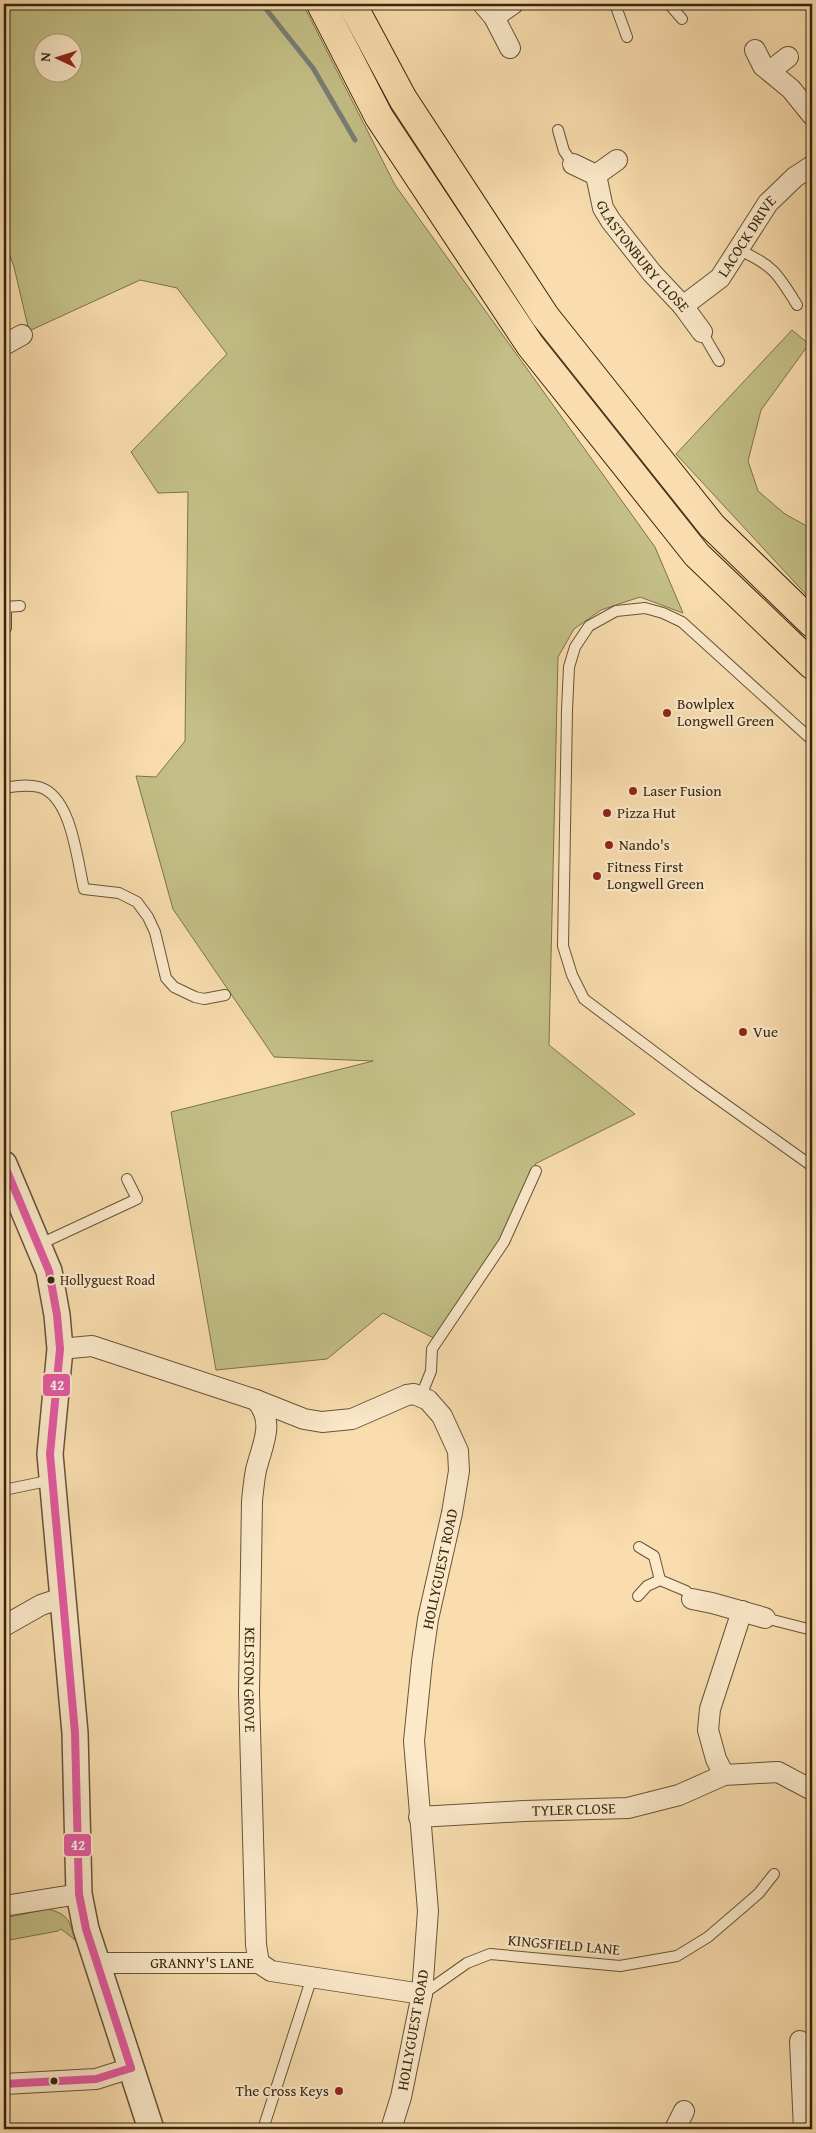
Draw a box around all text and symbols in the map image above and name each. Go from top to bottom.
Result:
north arrow [32,32,82,82]
text: N [35,51,55,62]
street label: LACOCK DRIVE [712,190,781,281]
street label: GLASTONBURY CLOSE [592,199,695,316]
place label: Bowlplex Longwell Green [677,693,775,731]
marker: Bowlplex Longwell Green [661,707,673,719]
place label: Laser Fusion [643,780,722,801]
marker: Laser Fusion [627,785,639,797]
place label: Pizza Hut [617,802,677,823]
marker: Pizza Hut [601,807,613,819]
place label: Nando's [619,834,670,855]
marker: Nando's [603,839,615,851]
place label: Fitness First Longwell Green [607,856,705,894]
marker: Fitness First Longwell Green [591,870,603,882]
place label: Vue [753,1021,778,1042]
marker: Vue [737,1026,749,1038]
place label: Hollyguest Road [60,1270,156,1290]
marker: Hollyguest Road [46,1275,56,1285]
line badge: 42 [42,1373,71,1397]
text: 42 [50,1375,64,1395]
street label: HOLLYGUEST ROAD [417,1507,463,1631]
street label: KELSTON GROVE [239,1627,261,1733]
street label: TYLER CLOSE [532,1797,616,1821]
line badge: 42 [63,1833,92,1857]
text: 42 [71,1835,85,1855]
street label: KINGSFIELD LANE [507,1929,621,1960]
street label: GRANNY'S LANE [150,1952,254,1973]
street label: HOLLYGUEST ROAD [392,1968,433,2092]
unlabelled marker [49,2076,59,2086]
place label: The Cross Keys [236,2080,329,2101]
marker: The Cross Keys [333,2085,345,2097]

